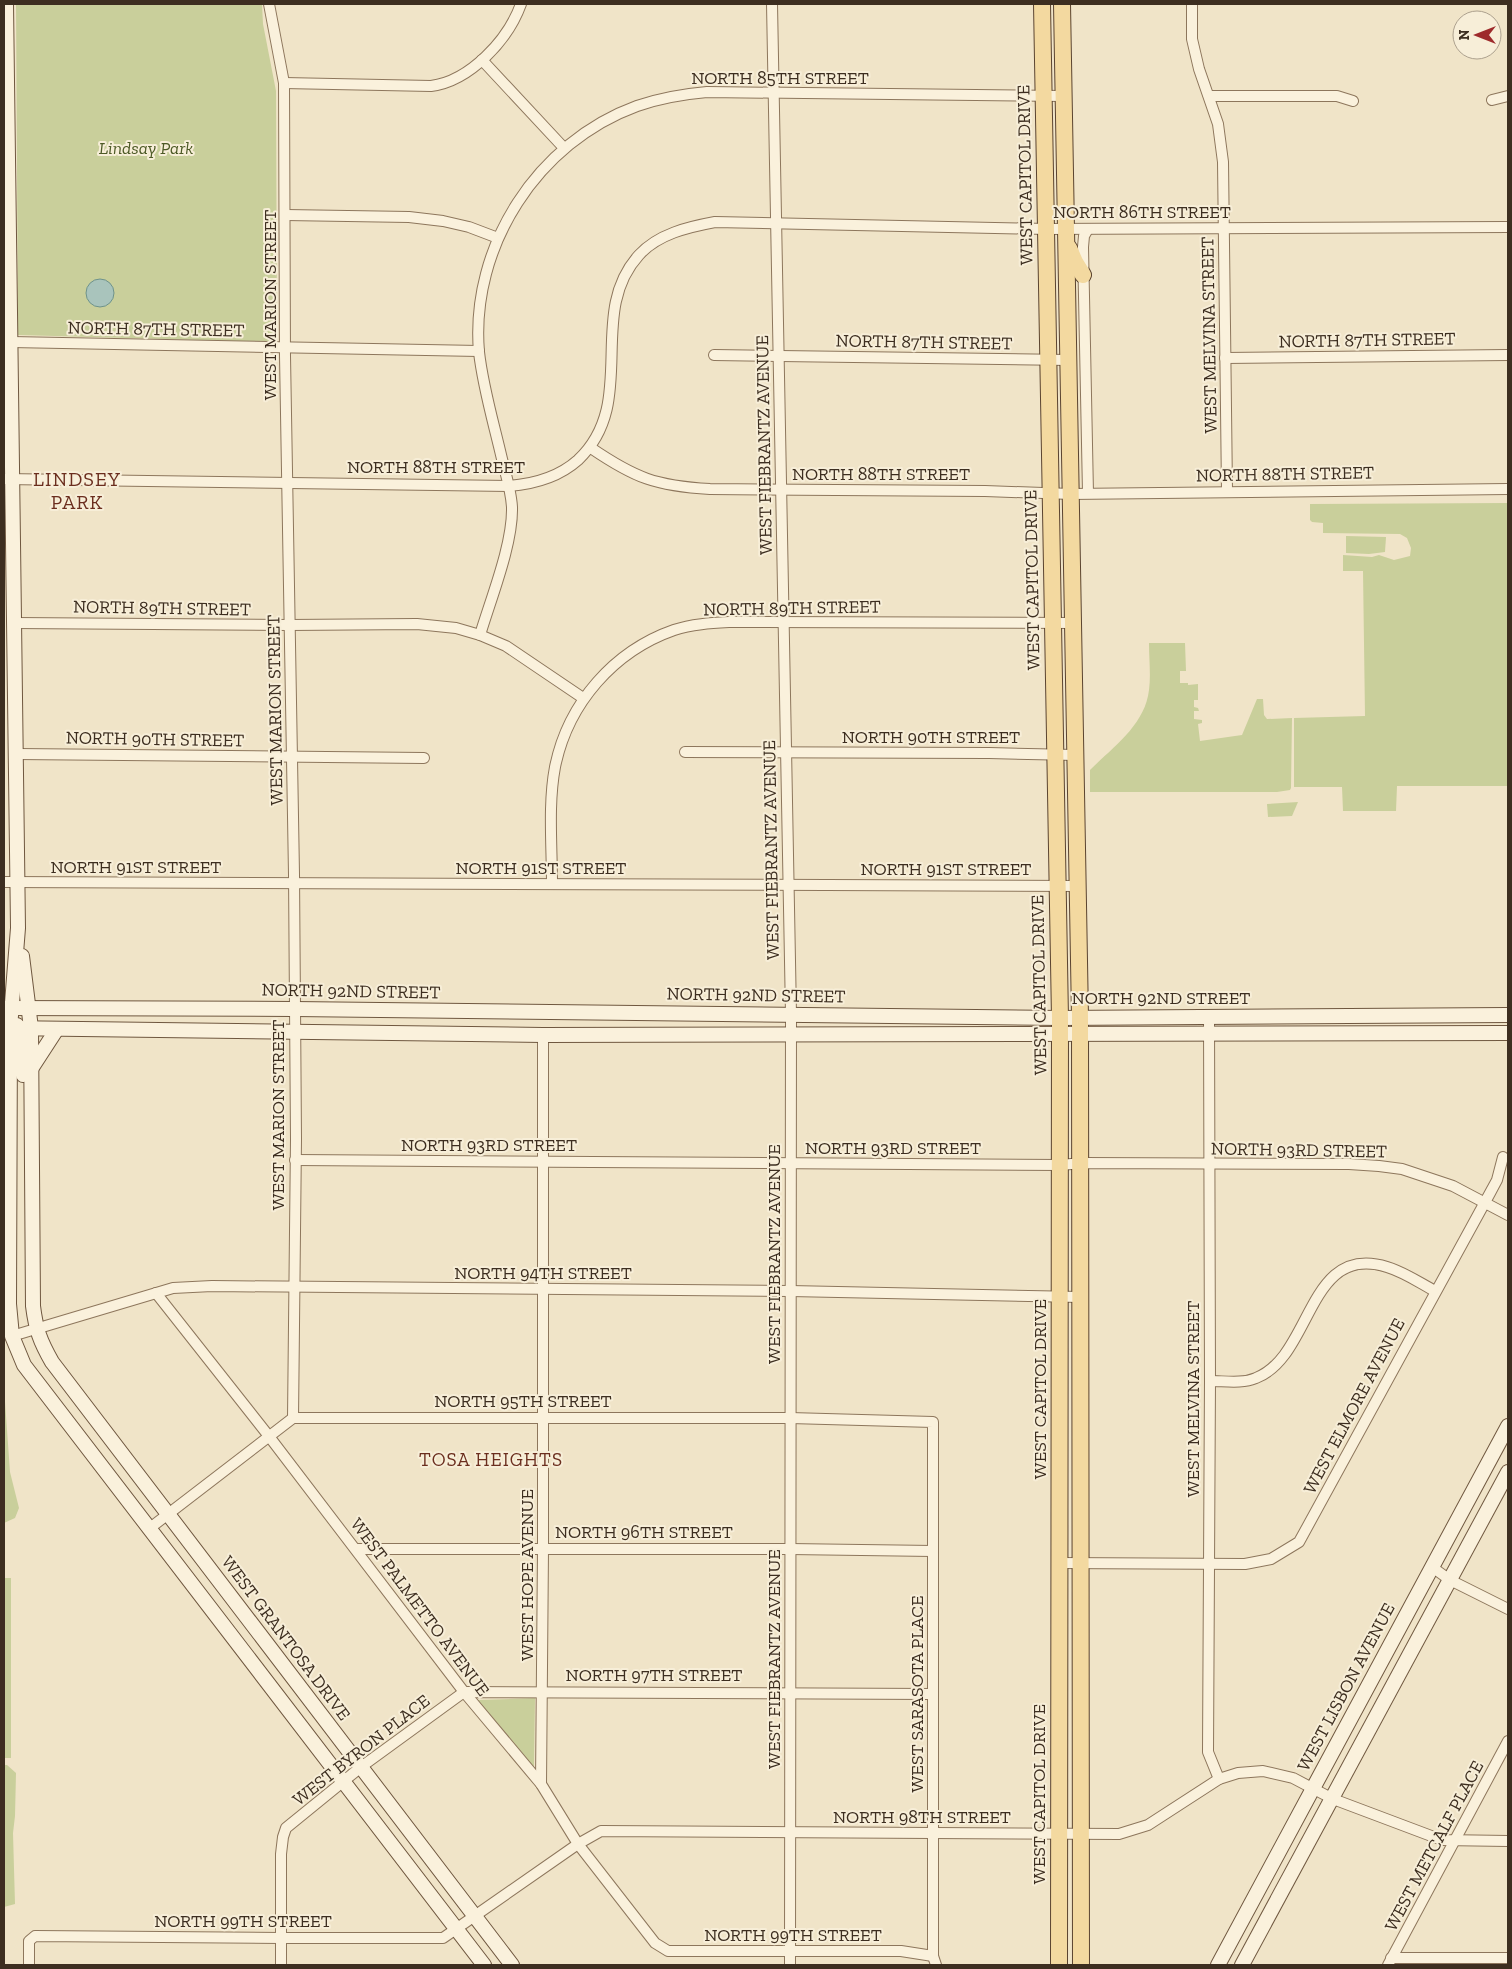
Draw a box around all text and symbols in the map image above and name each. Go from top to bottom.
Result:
north arrow [1452,10,1502,60]
text: N [1456,29,1473,40]
street label: NORTH 85TH STREET [691,67,869,89]
street label: WEST CAPITOL DRIVE [1012,85,1038,265]
park label: Lindsay Park [99,137,193,159]
street label: NORTH 86TH STREET [1053,201,1231,223]
street label: WEST MARION STREET [259,210,281,400]
street label: WEST MELVINA STREET [1196,236,1222,434]
street label: NORTH 87TH STREET [67,316,245,342]
street label: NORTH 87TH STREET [1278,327,1456,353]
street label: NORTH 87TH STREET [835,329,1013,355]
street label: WEST FIEBRANTZ AVENUE [751,335,777,555]
street label: NORTH 88TH STREET [347,456,525,478]
street label: NORTH 88TH STREET [1196,461,1374,487]
street label: NORTH 88TH STREET [792,463,970,485]
district label: LINDSEY PARK [33,467,121,514]
street label: WEST CAPITOL DRIVE [1019,490,1045,670]
street label: NORTH 89TH STREET [73,595,251,621]
street label: NORTH 89TH STREET [703,595,881,621]
street label: WEST MARION STREET [262,615,288,805]
street label: NORTH 90TH STREET [66,726,244,752]
street label: NORTH 90TH STREET [842,726,1020,748]
street label: WEST FIEBRANTZ AVENUE [758,740,784,960]
street label: NORTH 91ST STREET [51,856,221,878]
street label: NORTH 91ST STREET [456,857,626,879]
street label: NORTH 91ST STREET [861,858,1031,880]
street label: WEST CAPITOL DRIVE [1026,895,1052,1075]
street label: NORTH 92ND STREET [261,978,441,1004]
street label: NORTH 92ND STREET [666,982,846,1008]
street label: NORTH 92ND STREET [1072,987,1250,1009]
street label: WEST MARION STREET [267,1020,289,1210]
street label: NORTH 93RD STREET [401,1134,577,1156]
street label: NORTH 93RD STREET [805,1137,981,1159]
street label: NORTH 93RD STREET [1211,1137,1387,1163]
street label: WEST FIEBRANTZ AVENUE [763,1144,785,1364]
street label: NORTH 94TH STREET [454,1262,632,1284]
street label: WEST CAPITOL DRIVE [1029,1299,1051,1479]
street label: WEST MELVINA STREET [1182,1301,1204,1497]
street label: WEST ELMORE AVENUE [1298,1314,1410,1498]
street label: NORTH 95TH STREET [434,1390,612,1412]
district label: TOSA HEIGHTS [419,1448,563,1471]
street label: WEST HOPE AVENUE [516,1489,538,1661]
street label: WEST PALMETTO AVENUE [346,1513,494,1701]
street label: NORTH 96TH STREET [555,1521,733,1543]
street label: WEST FIEBRANTZ AVENUE [763,1549,785,1769]
street label: WEST GRANTOSA DRIVE [217,1551,355,1725]
street label: WEST SARASOTA PLACE [906,1596,928,1792]
street label: WEST LISBON AVENUE [1292,1599,1400,1775]
street label: NORTH 97TH STREET [566,1664,742,1686]
street label: WEST BYRON PLACE [288,1690,434,1810]
street label: WEST CAPITOL DRIVE [1028,1704,1050,1884]
street label: WEST METCALF PLACE [1380,1757,1488,1935]
street label: NORTH 98TH STREET [833,1806,1011,1828]
street label: NORTH 99TH STREET [154,1910,332,1932]
street label: NORTH 99TH STREET [704,1924,882,1946]

